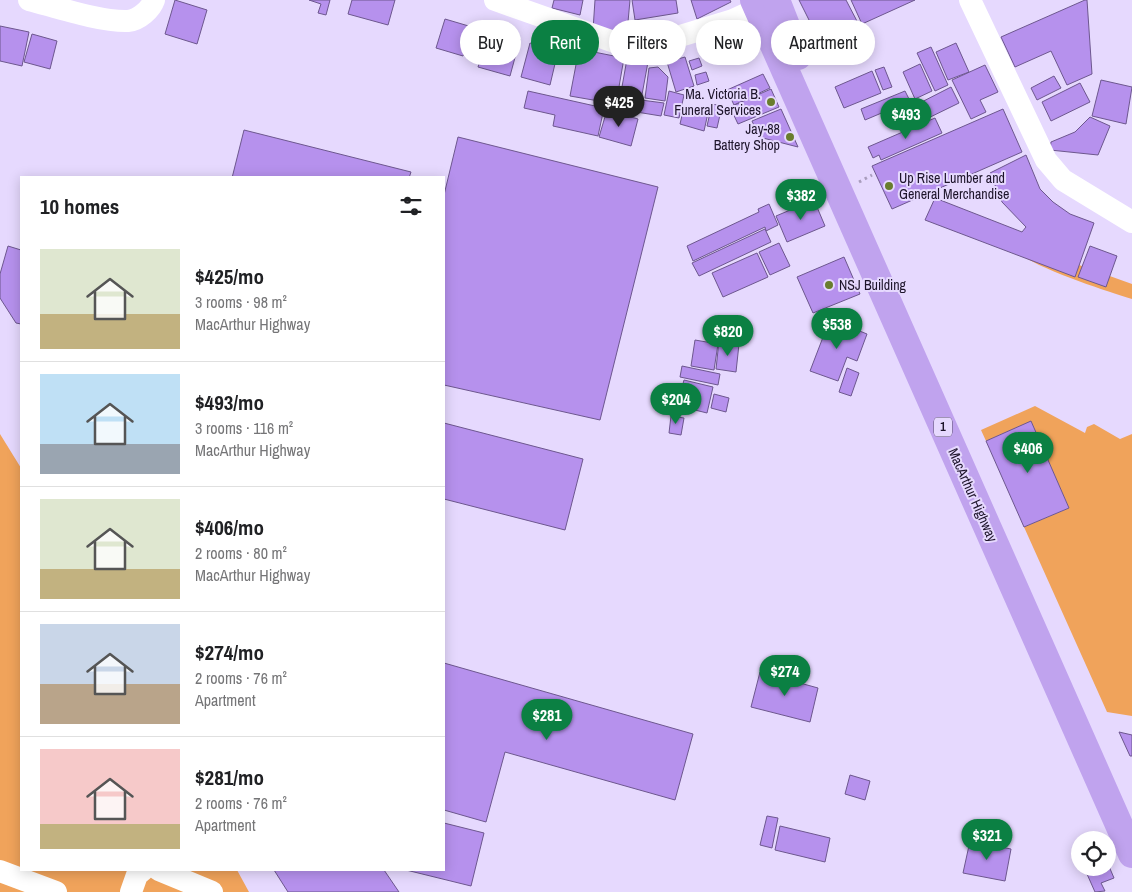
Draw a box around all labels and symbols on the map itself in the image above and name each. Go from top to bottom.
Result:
place label: Ma. Victoria B. Funeral Services [674,85,761,119]
pin: $425 [589,86,649,128]
marker: Ma. Victoria B. Funeral Services [765,96,777,108]
pin: $493 [876,98,936,140]
place label: Jay-88 Battery Shop [714,120,780,154]
marker: Jay-88 Battery Shop [784,131,796,143]
place label: Up Rise Lumber and General Merchandise [899,169,1009,203]
pin: $382 [771,178,831,221]
marker: Up Rise Lumber and General Merchandise [883,180,895,192]
place label: NSJ Building [839,276,907,294]
marker: NSJ Building [823,279,835,291]
pin: $538 [807,308,867,350]
pin: $820 [698,314,758,357]
pin: $204 [646,382,706,425]
road number: 1 [934,418,952,437]
pin: $406 [998,432,1058,474]
street label: MacArthur Highway [944,445,1002,545]
pin: $274 [755,654,815,697]
pin: $281 [517,698,577,741]
pin: $321 [957,818,1017,861]

